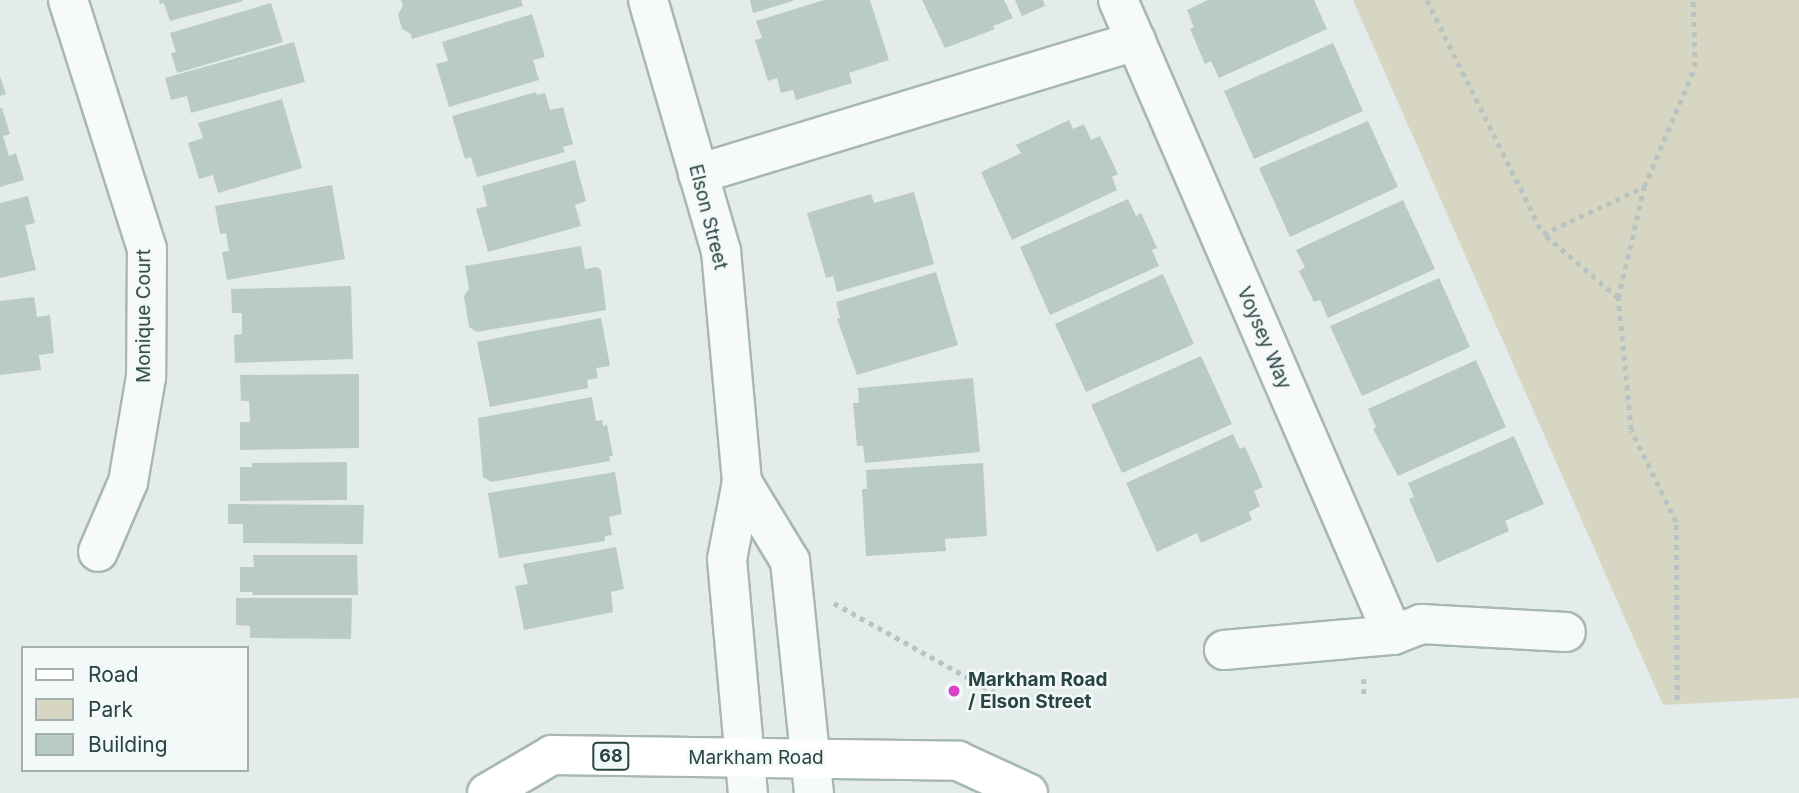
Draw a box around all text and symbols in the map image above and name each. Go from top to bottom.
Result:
street label: Elson Street [684,162,732,272]
street label: Monique Court [133,249,155,383]
street label: Voysey Way [1232,283,1296,393]
legend [21,646,248,772]
text: Road [88,662,139,687]
place label: Markham Road / Elson Street [968,669,1108,713]
marker: Markham Road / Elson Street [946,683,962,699]
text: Park [88,697,133,722]
text: Building [88,732,168,757]
road number: 68 [592,742,630,770]
street label: Markham Road [688,747,824,769]

